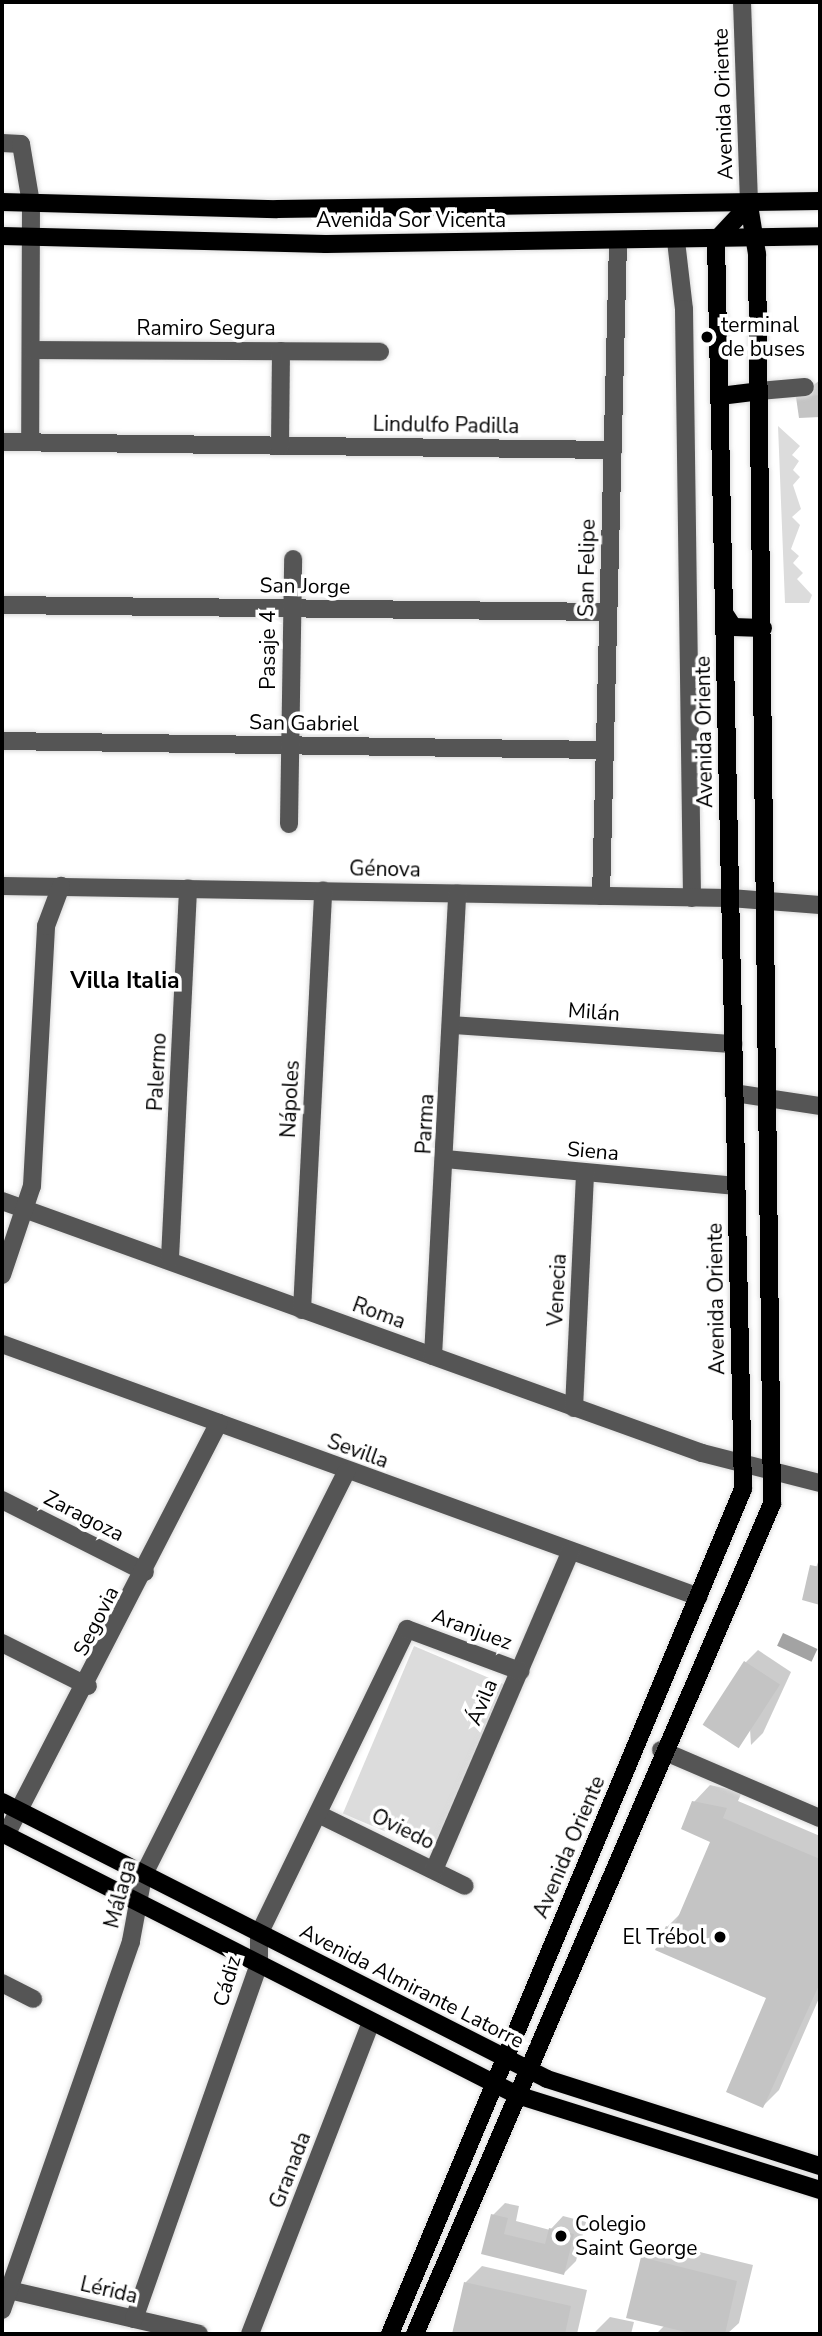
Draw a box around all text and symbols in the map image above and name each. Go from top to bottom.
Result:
street label: Avenida Oriente [708,28,738,180]
street label: Avenida Sor Vicenta [316,207,506,233]
place label: terminal de buses [721,312,805,362]
street label: Ramiro Segura [136,315,276,341]
marker: terminal de buses [699,329,715,345]
street label: Lindulfo Padilla [372,411,520,439]
street label: San Felipe [574,519,600,617]
street label: San Jorge [259,573,351,599]
street label: Pasaje 4 [255,610,281,690]
street label: Avenida Oriente [690,656,718,808]
street label: San Gabriel [249,709,359,737]
street label: Génova [349,856,421,882]
district label: Villa Italia [70,967,180,995]
street label: Milán [567,998,621,1026]
street label: Palermo [142,1032,172,1112]
street label: Nápoles [275,1059,305,1139]
street label: Parma [411,1093,439,1155]
street label: Siena [566,1136,620,1166]
street label: Avenida Oriente [702,1223,730,1375]
street label: Venecia [543,1253,571,1327]
street label: Roma [349,1292,409,1334]
street label: Sevilla [324,1428,392,1474]
street label: Zaragoza [40,1485,128,1547]
street label: Segovia [68,1582,124,1660]
street label: Aranjuez [429,1603,515,1655]
street label: Ávila [461,1675,503,1729]
street label: Avenida Oriente [528,1772,610,1922]
street label: Oviedo [367,1803,439,1855]
street label: Málaga [99,1857,141,1931]
street label: Avenida Almirante Latorre [296,1918,528,2054]
place label: El Trébol [622,1924,706,1950]
marker: El Trébol [712,1929,728,1945]
street label: Cádiz [208,1953,246,2009]
street label: Granada [264,2128,316,2212]
place label: Colegio Saint George [575,2211,698,2261]
marker: Colegio Saint George [553,2228,569,2244]
street label: Lérida [78,2271,140,2309]

